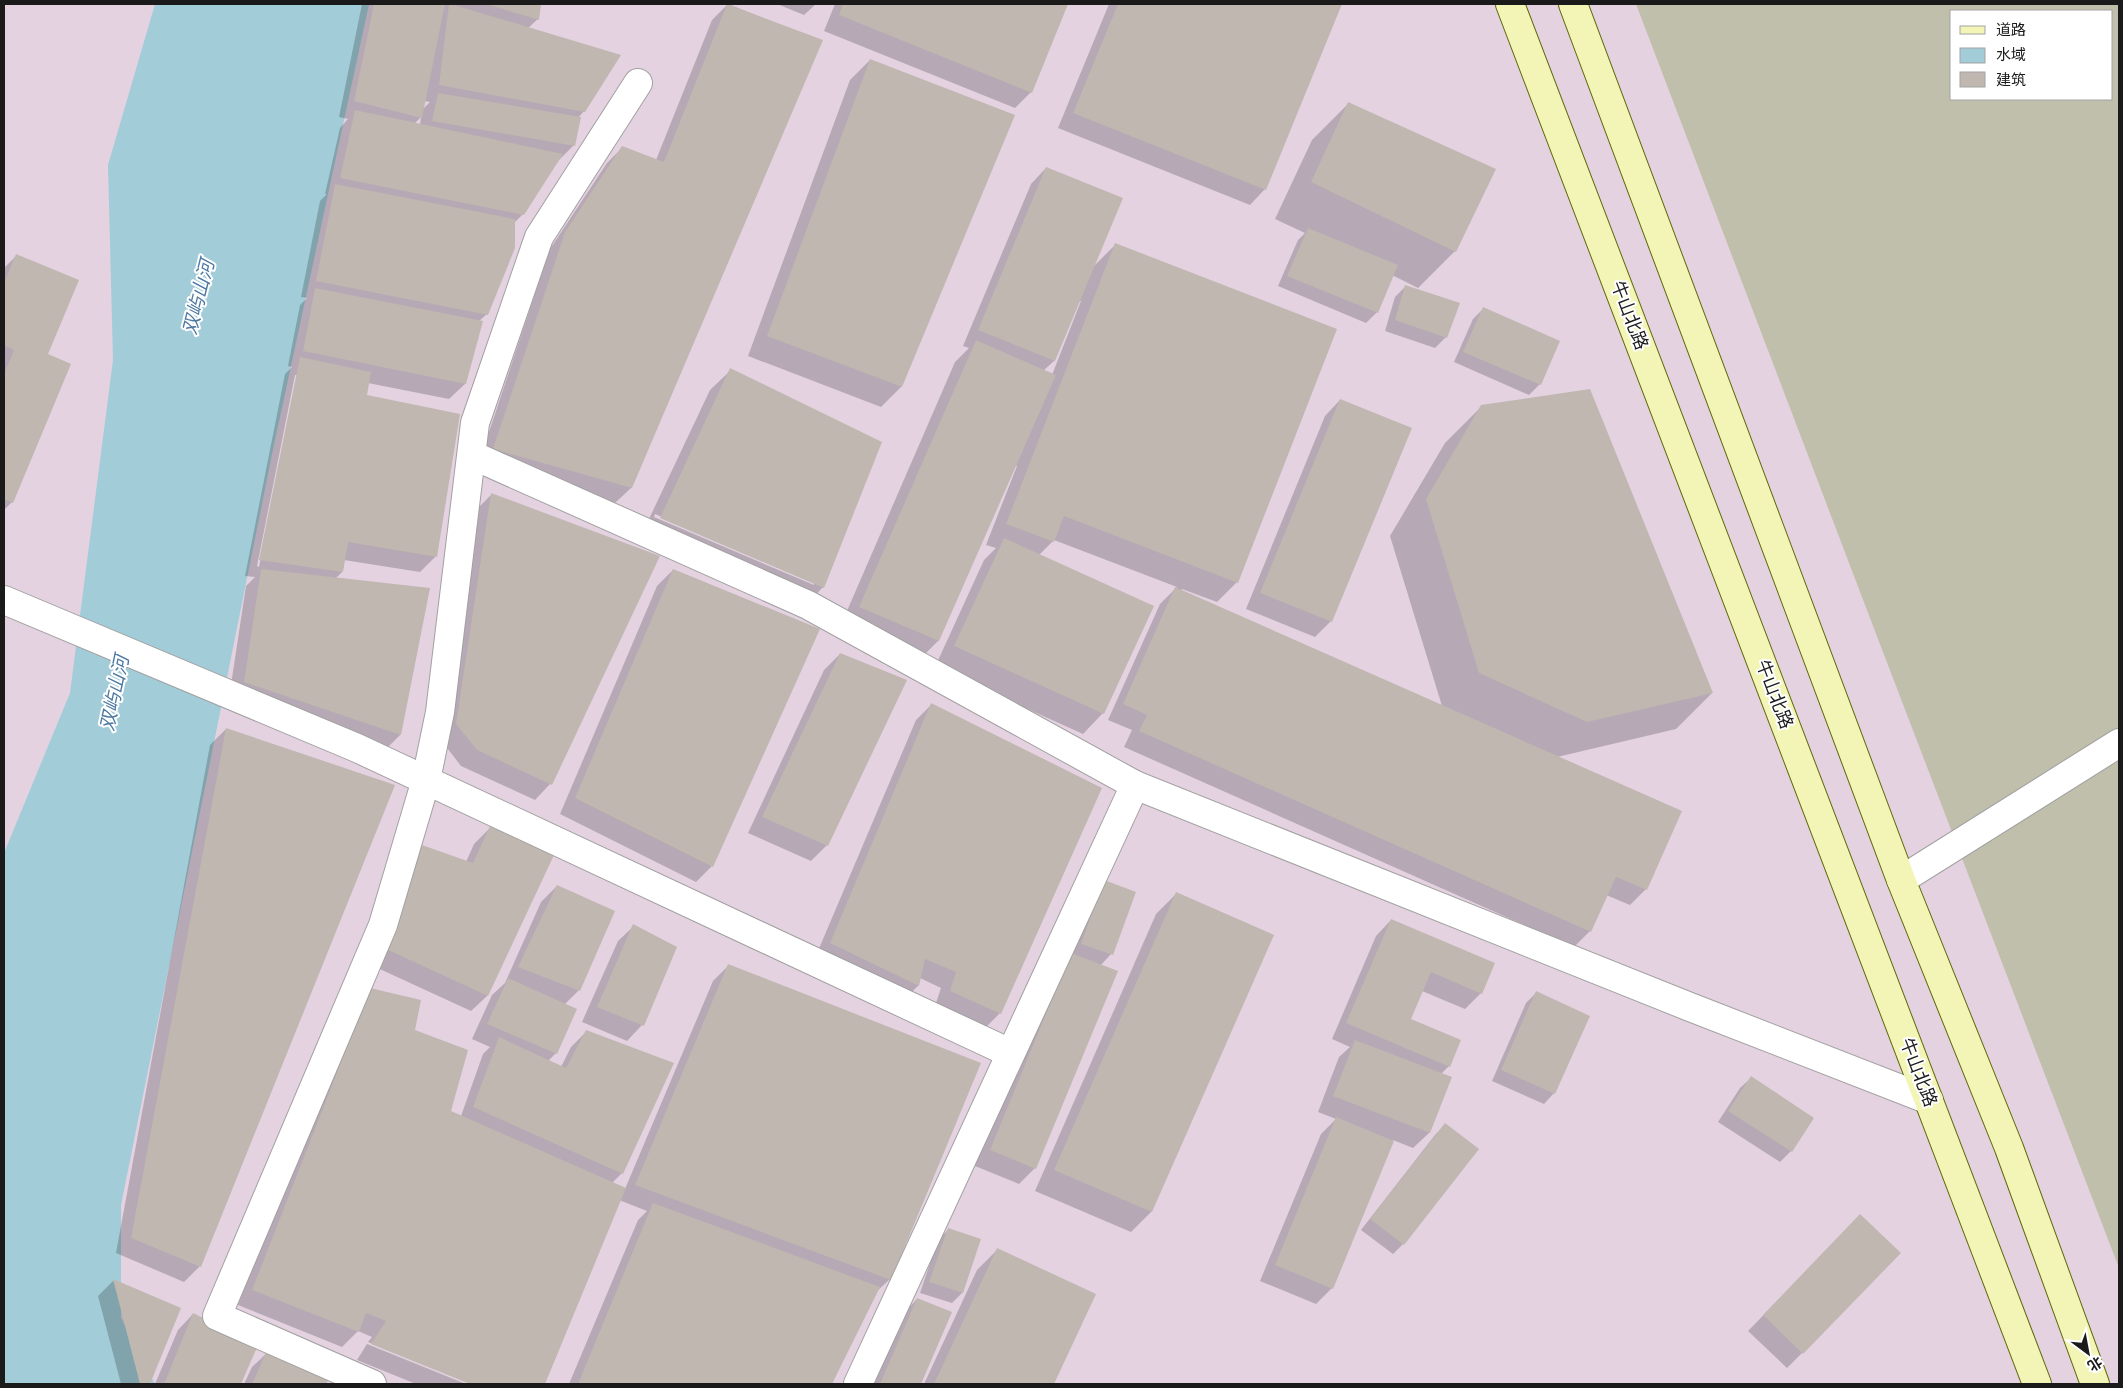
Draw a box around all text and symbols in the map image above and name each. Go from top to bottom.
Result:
legend [1950,10,2113,100]
text: 道路 [1996,19,2026,40]
text: 水域 [1996,44,2026,65]
text: 建筑 [1996,69,2026,90]
water label: 双屿山河 [176,253,221,337]
street label: 牛山北路 [1605,277,1655,353]
water label: 双屿山河 [93,649,135,733]
street label: 牛山北路 [1750,656,1800,732]
street label: 牛山北路 [1894,1034,1944,1110]
north arrow [2063,1328,2113,1378]
text: 北 [2084,1353,2106,1375]

